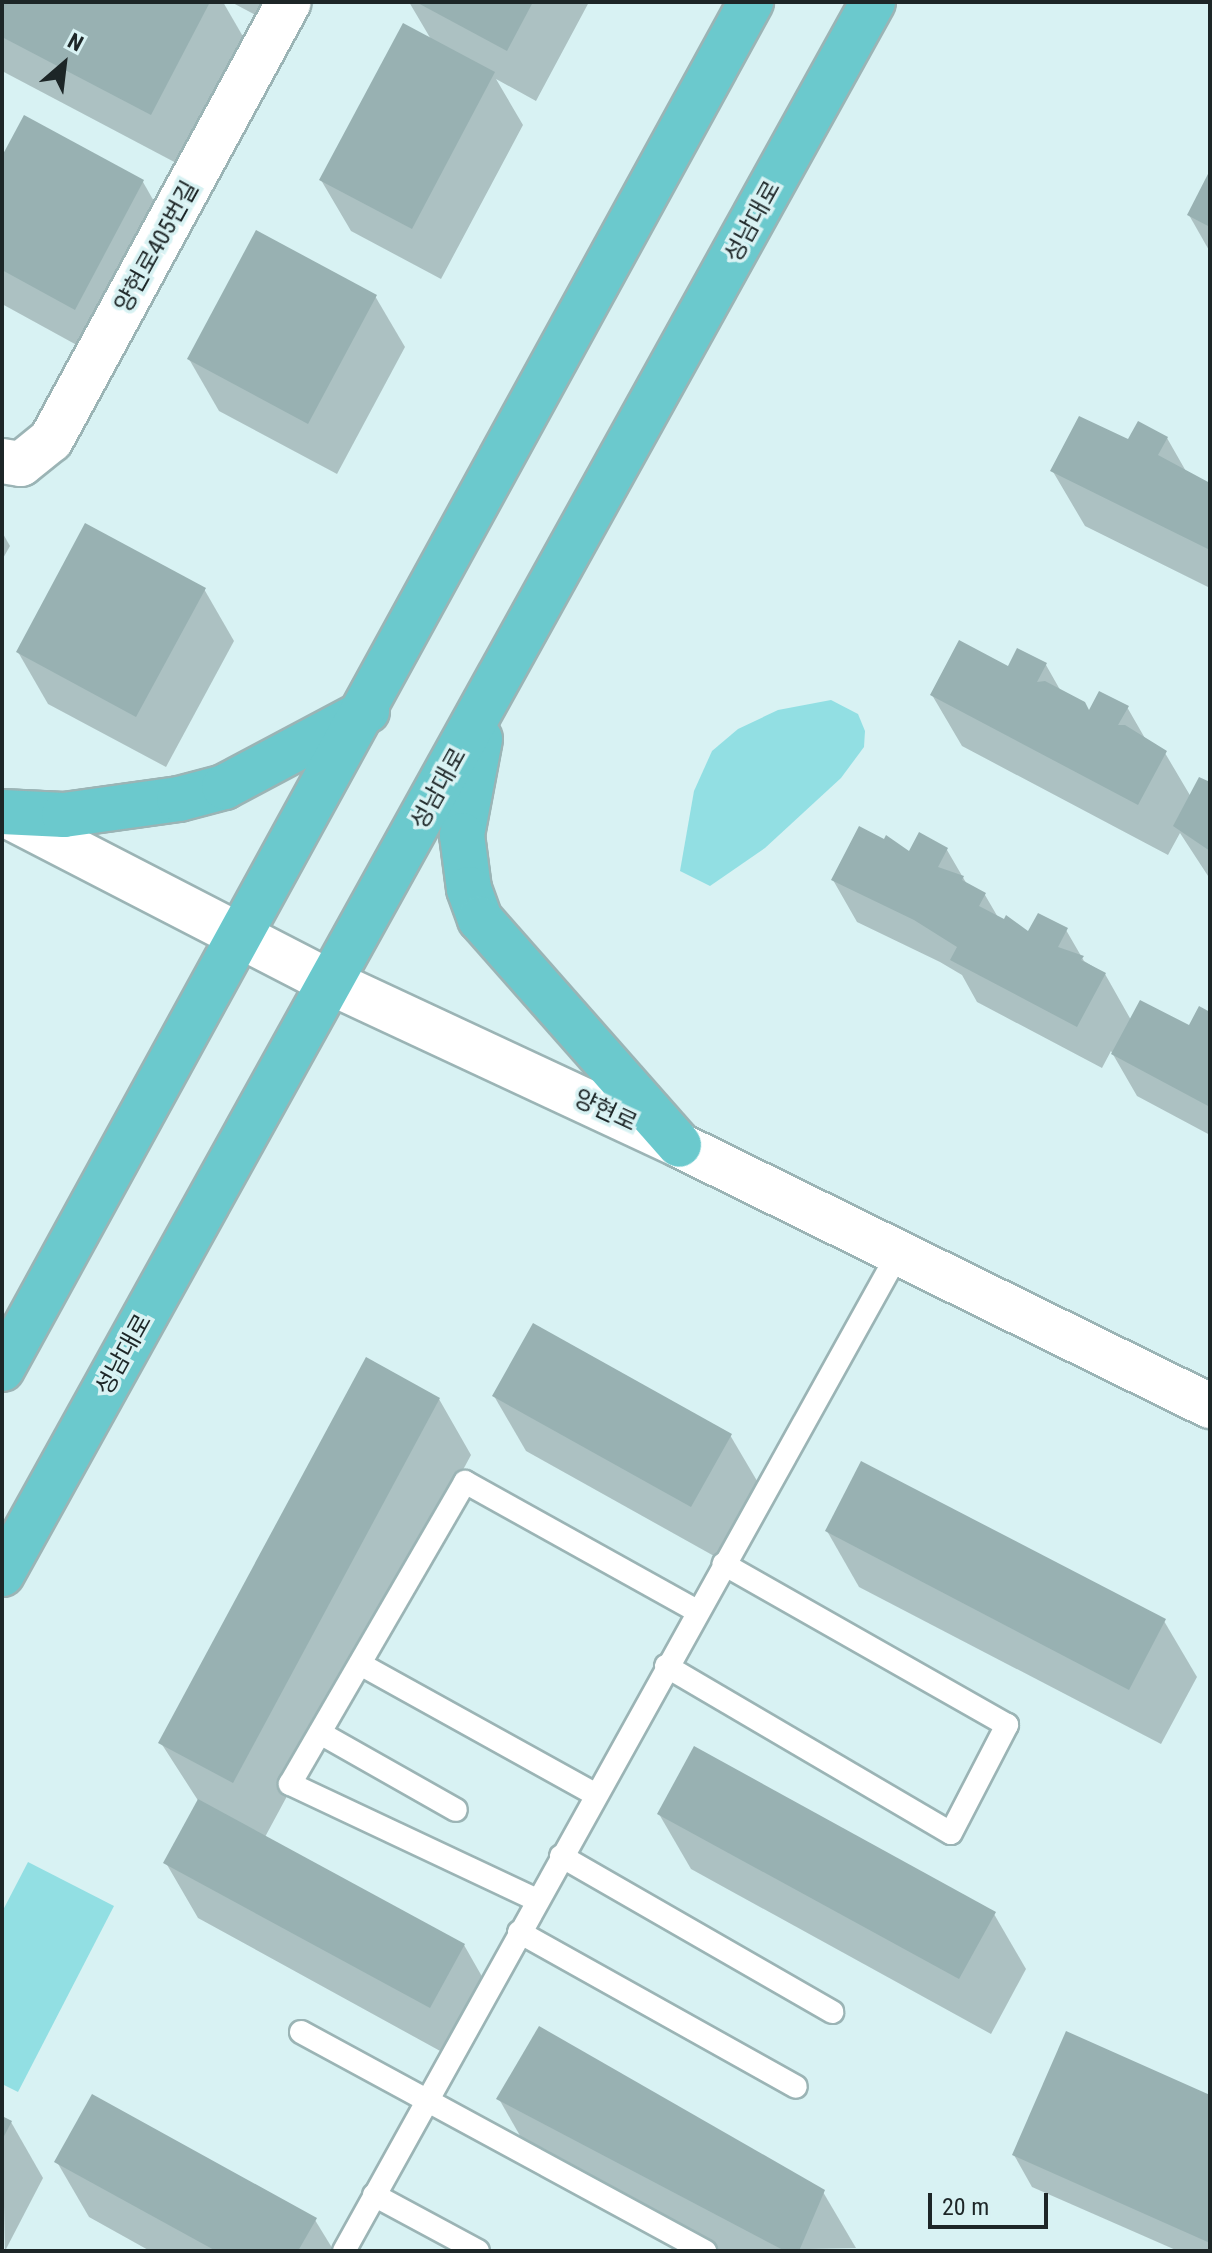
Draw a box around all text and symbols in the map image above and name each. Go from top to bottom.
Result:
north arrow [24,24,104,104]
text: N [64,28,87,57]
street label: 양현로405번길 [109,176,205,318]
street label: 성남대로 [719,176,787,268]
street label: 성남대로 [405,743,473,835]
street label: 양현로 [569,1084,641,1138]
street label: 성남대로 [90,1309,158,1401]
scale bar [932,2177,1052,2227]
text: 20 m [942,2193,989,2221]

